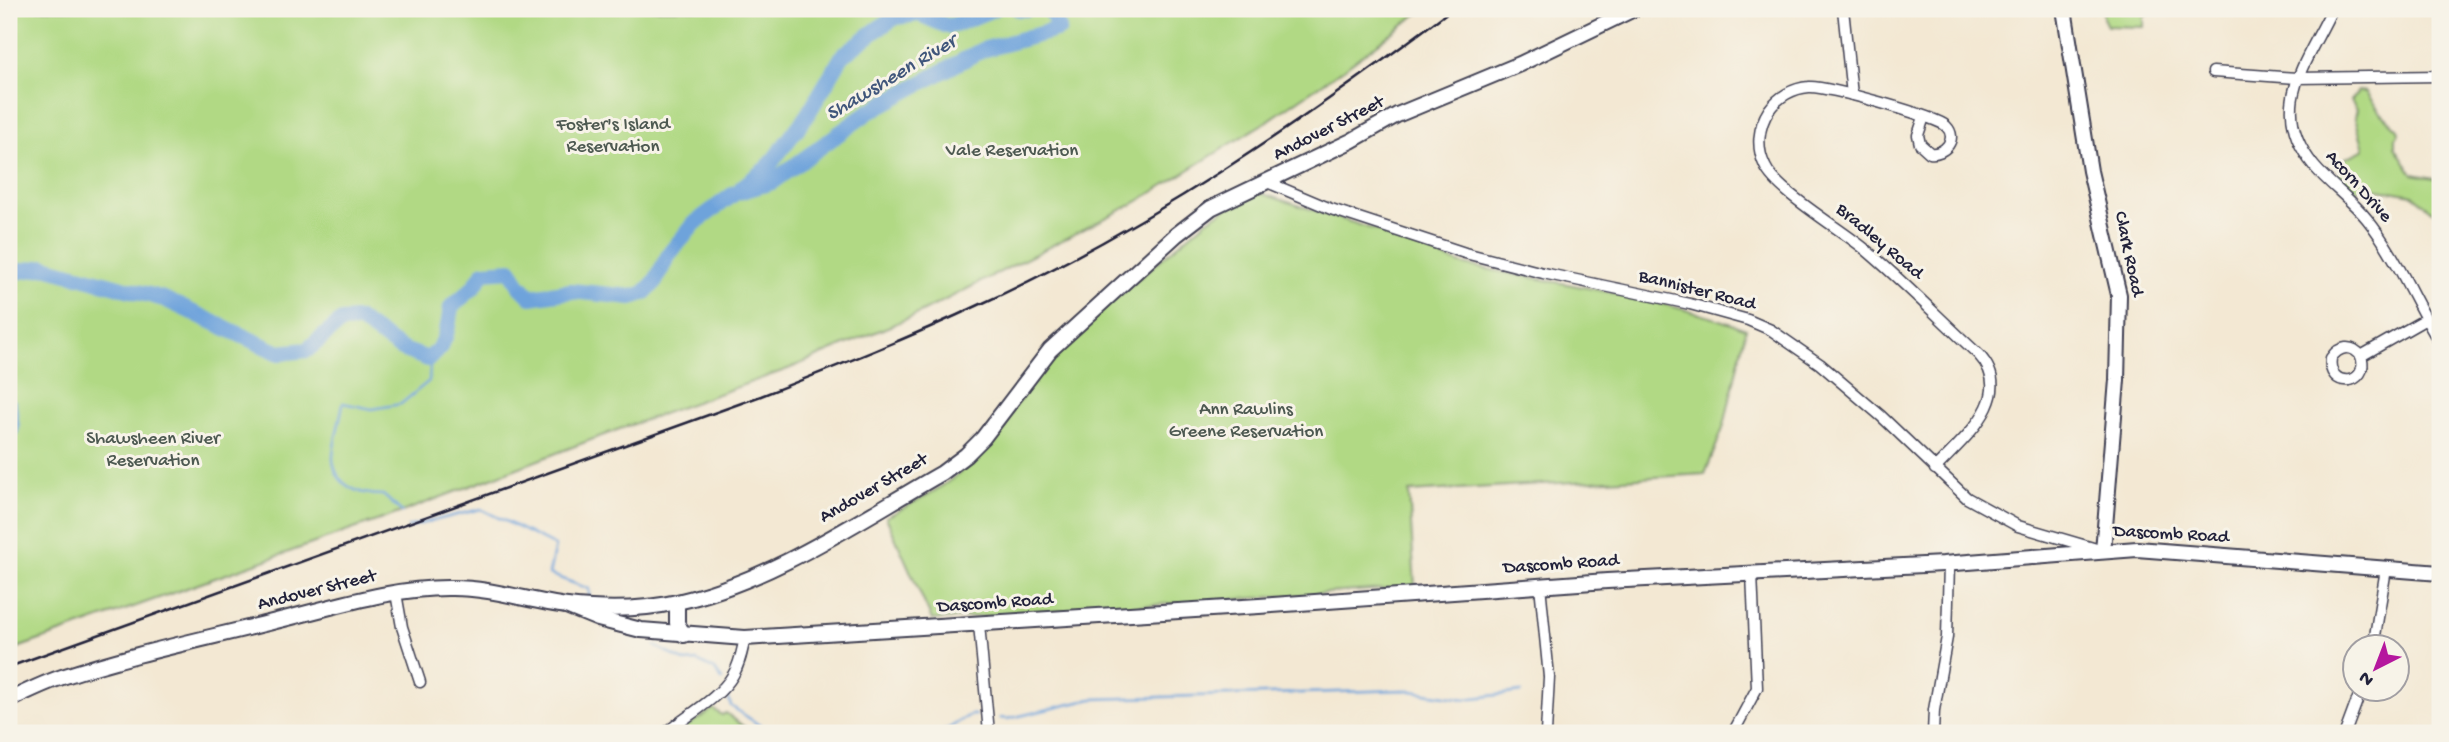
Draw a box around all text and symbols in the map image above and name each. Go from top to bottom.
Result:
water label: Shawsheen River [822,28,966,128]
street label: Andover Street [1270,90,1390,167]
park label: Foster's Island Reservation [555,114,672,159]
park label: Vale Reservation [945,140,1078,163]
street label: Acorn Drive [2320,146,2397,228]
street label: Bradley Road [1830,198,1929,287]
street label: Clark Road [2108,209,2149,300]
street label: Bannister Road [1635,265,1760,317]
park label: Ann Rawlins Greene Reservation [1169,399,1323,444]
park label: Shawsheen River Reservation [86,428,222,473]
street label: Andover Street [816,448,934,529]
street label: Dascomb Road [2111,520,2231,550]
street label: Dascomb Road [1500,549,1621,581]
street label: Andover Street [255,565,381,617]
street label: Dascomb Road [934,588,1055,620]
north arrow [2340,634,2410,704]
text: N [2355,665,2379,691]

